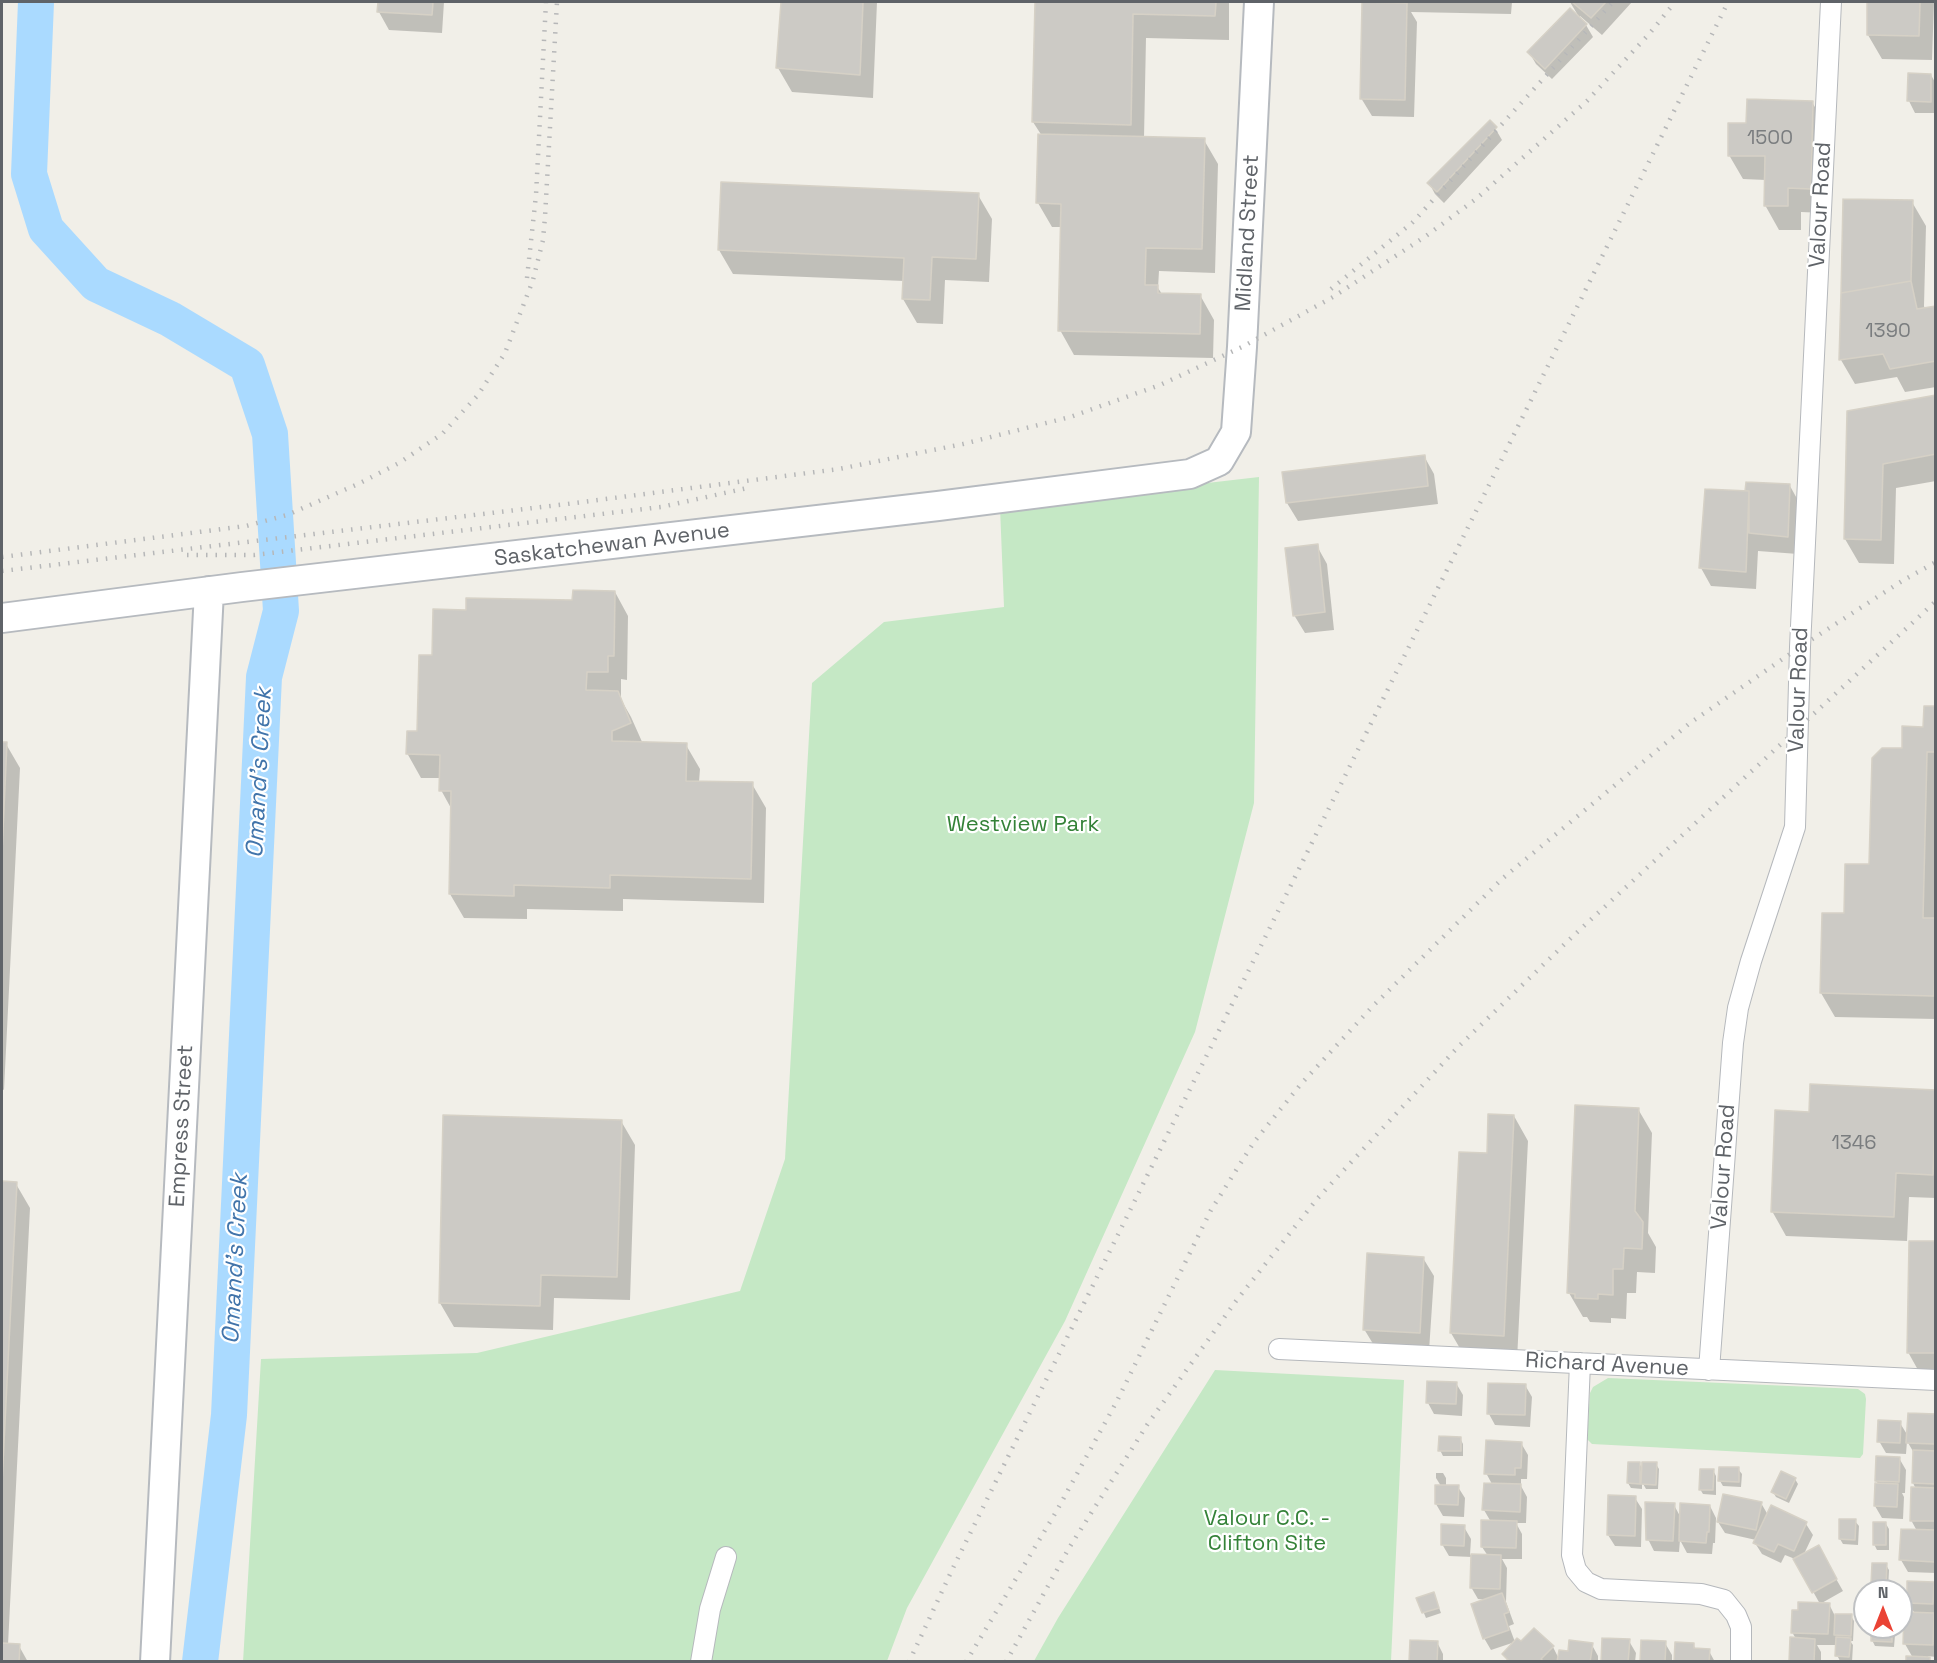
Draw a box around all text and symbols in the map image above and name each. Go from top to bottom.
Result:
house number: 1500 [1747,127,1793,151]
street label: Valour Road [1805,141,1837,269]
street label: Midland Street [1231,154,1265,312]
house number: 1390 [1865,320,1911,344]
street label: Saskatchewan Avenue [493,517,731,573]
street label: Valour Road [1784,627,1814,753]
water label: Omand's Creek [241,687,279,859]
park label: Westview Park [947,812,1099,838]
street label: Empress Street [165,1044,199,1208]
street label: Valour Road [1706,1103,1742,1231]
house number: 1346 [1831,1132,1877,1156]
water label: Omand's Creek [217,1173,255,1345]
street label: Richard Avenue [1524,1348,1690,1382]
park label: Valour C.C. - Clifton Site [1204,1506,1330,1558]
north arrow [1853,1579,1913,1639]
text: N [1878,1582,1888,1603]

